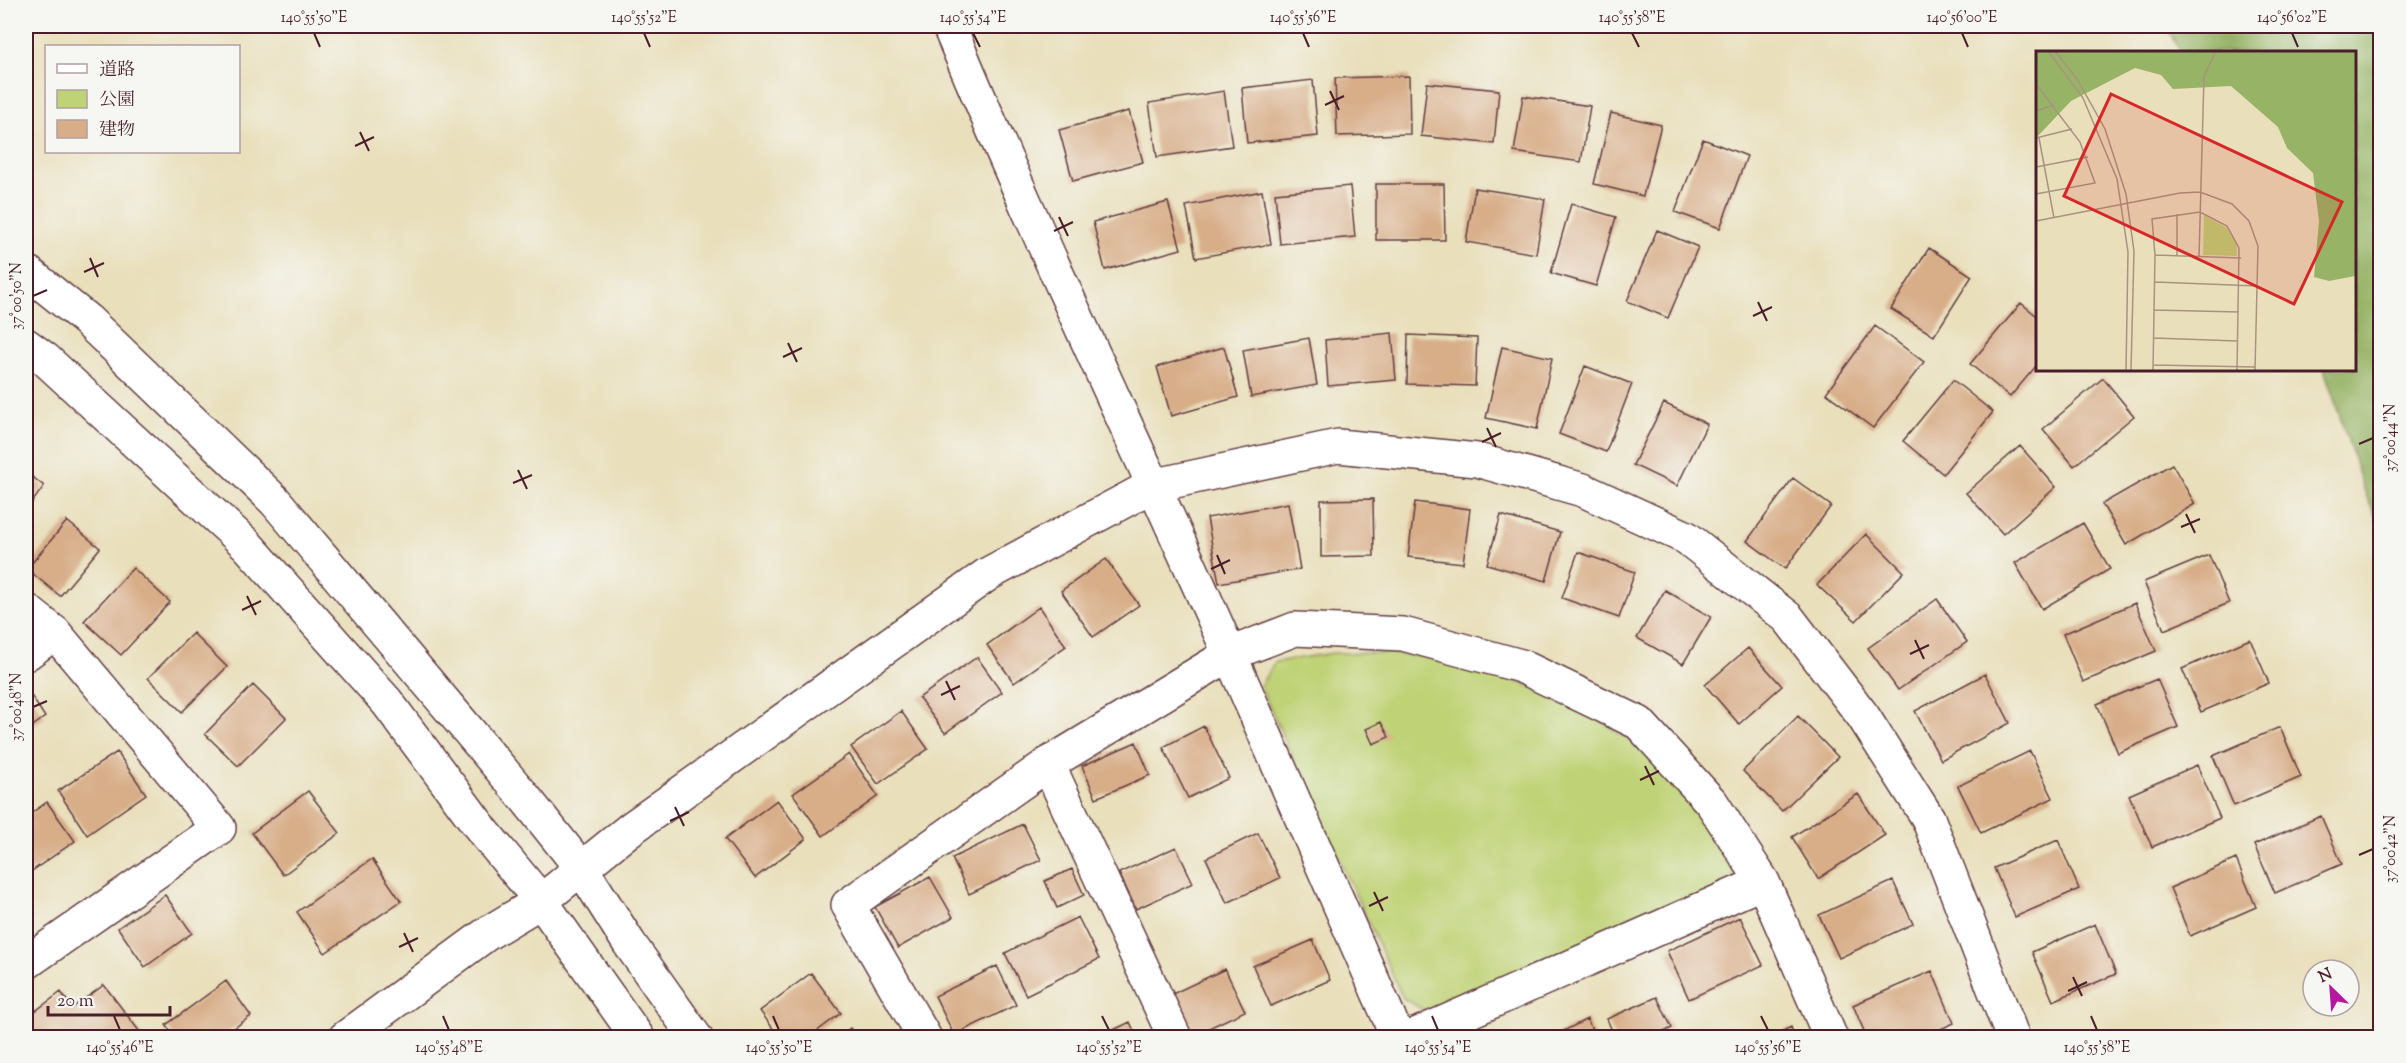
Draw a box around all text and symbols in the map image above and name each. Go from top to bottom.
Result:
text: 140°55'50"E [281,8,347,29]
text: 140°55'52"E [611,8,677,29]
text: 140°55'54"E [940,8,1006,29]
text: 140°55'56"E [1270,8,1336,29]
text: 140°55'58"E [1599,8,1665,29]
text: 140°56'00"E [1927,8,1997,29]
text: 140°56'02"E [2257,8,2327,29]
legend [45,45,240,153]
inset map [2036,51,2355,370]
text: 道路 [99,58,135,84]
text: 公園 [99,88,135,114]
text: 建物 [99,118,135,144]
text: 37°00'50"N [7,262,28,330]
text: 37°00'44"N [2381,404,2402,472]
text: 37°00'48"N [7,673,28,741]
text: 37°00'42"N [2381,815,2402,883]
north arrow [2301,958,2361,1018]
text: N [2315,963,2337,990]
scale bar [48,979,170,1017]
text: 20 m [57,989,94,1015]
text: 140°55'46"E [86,1038,154,1059]
text: 140°55'48"E [415,1038,483,1059]
text: 140°55'50"E [746,1038,812,1059]
text: 140°55'52"E [1076,1038,1142,1059]
text: 140°55'54"E [1405,1038,1471,1059]
text: 140°55'56"E [1735,1038,1801,1059]
text: 140°55'58"E [2064,1038,2130,1059]

